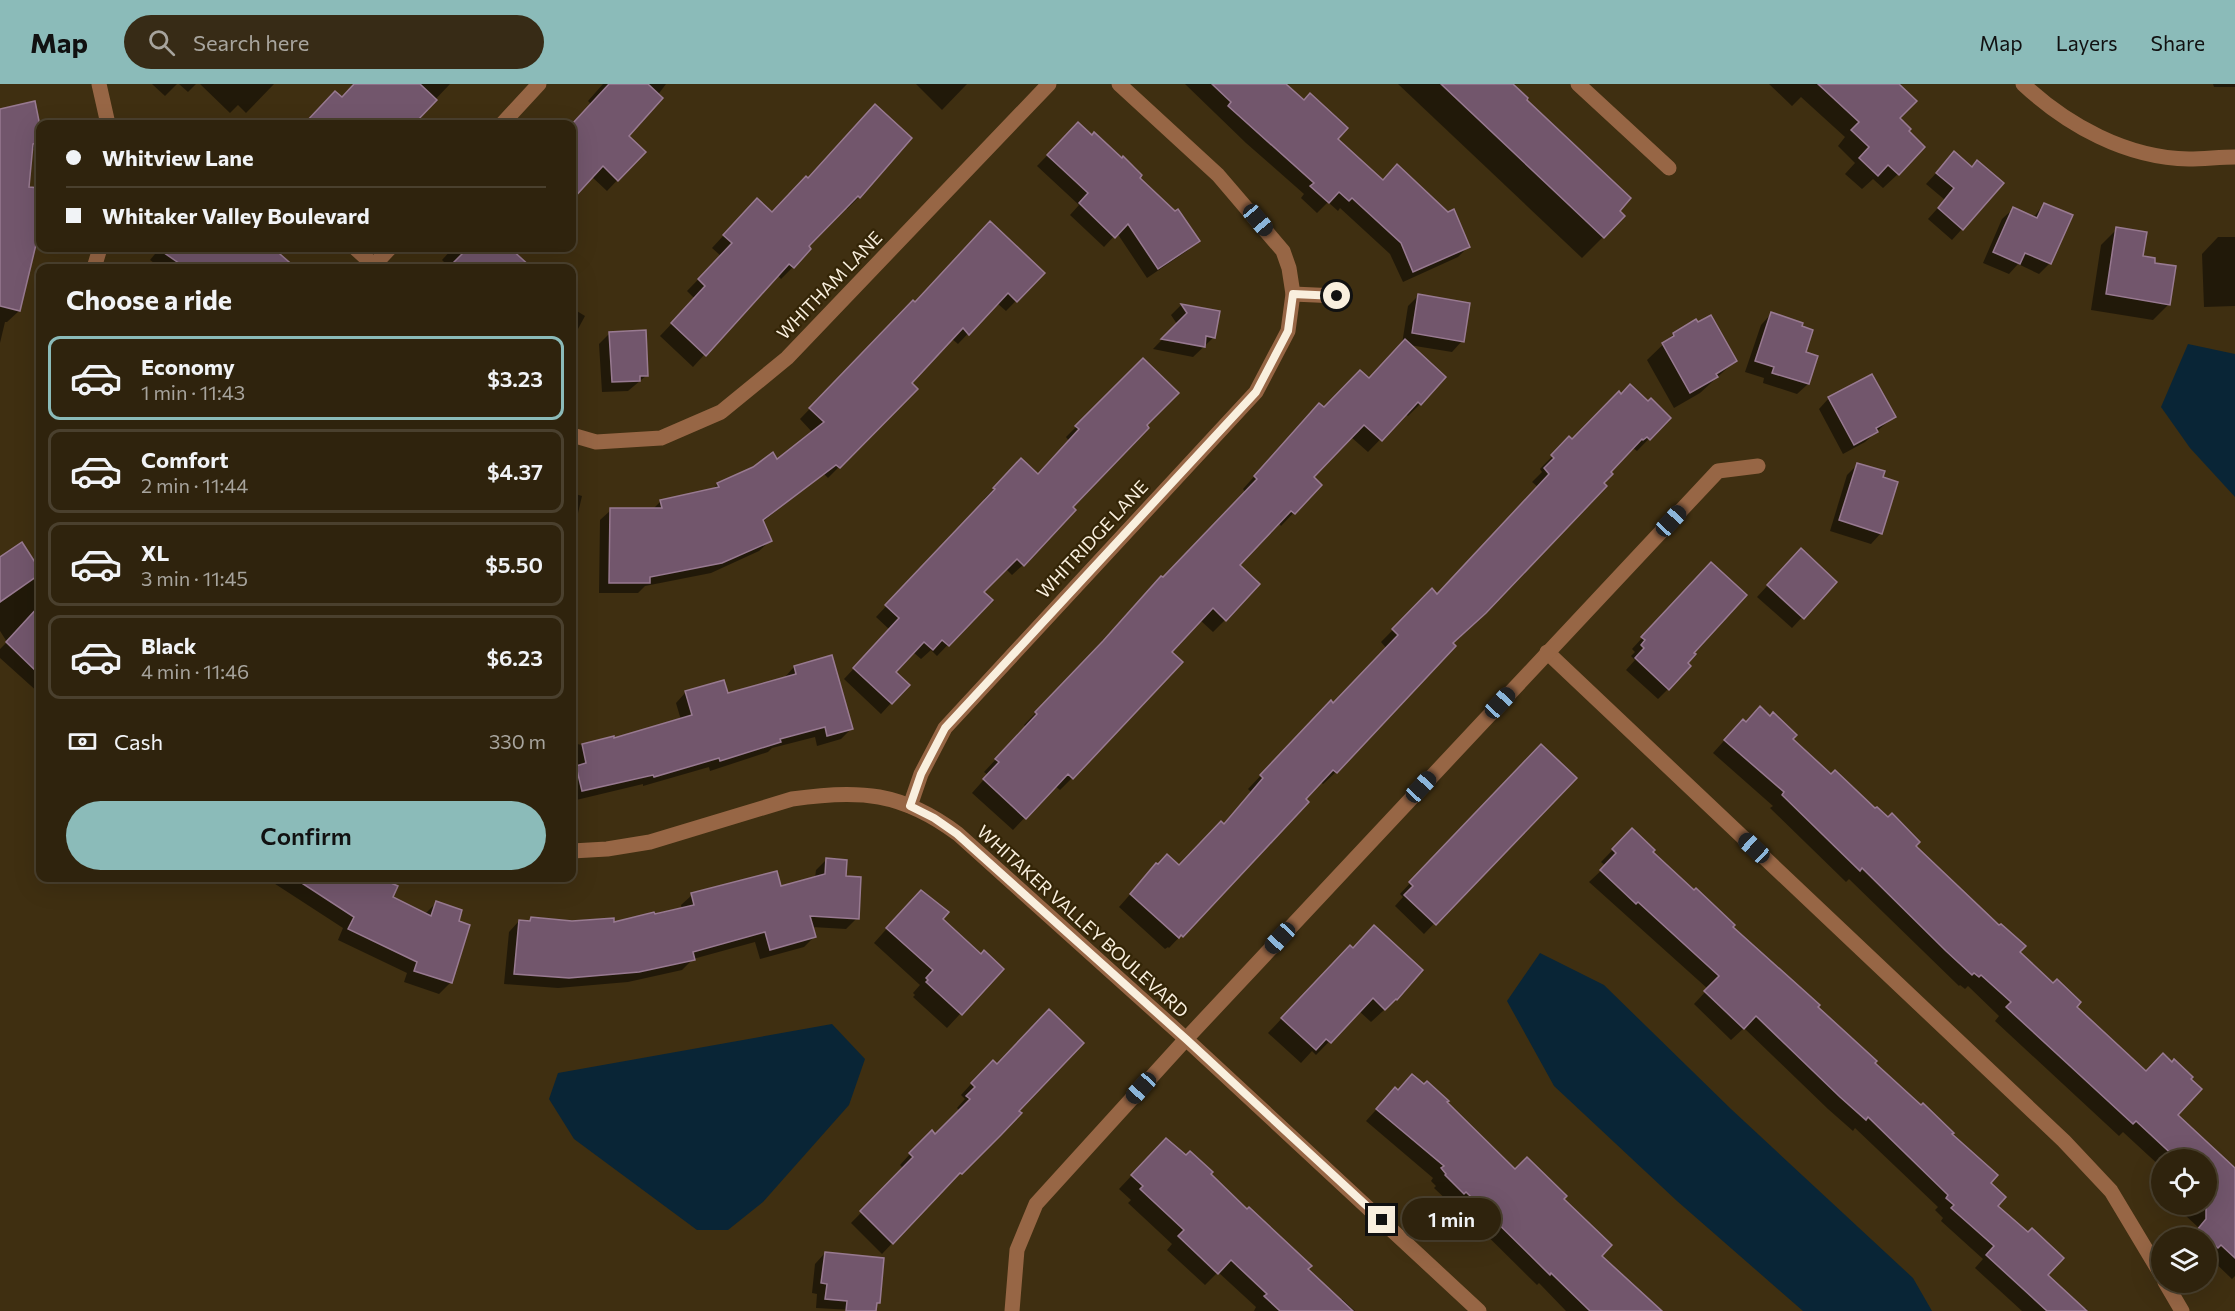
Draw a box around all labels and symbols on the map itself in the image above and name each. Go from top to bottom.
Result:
car [1240,200,1276,240]
street label: WHITHAM LANE [772,226,886,344]
route start [1323,282,1350,309]
street label: WHITRIDGE LANE [1032,476,1152,602]
car [1652,502,1690,540]
car [1481,684,1519,722]
car [1402,768,1440,806]
street label: WHITAKER VALLEY BOULEVARD [973,820,1193,1022]
car [1735,829,1773,867]
car [1261,919,1299,957]
car [1122,1069,1160,1107]
callout: 1 min [1403,1199,1502,1241]
route end [1368,1206,1395,1233]

